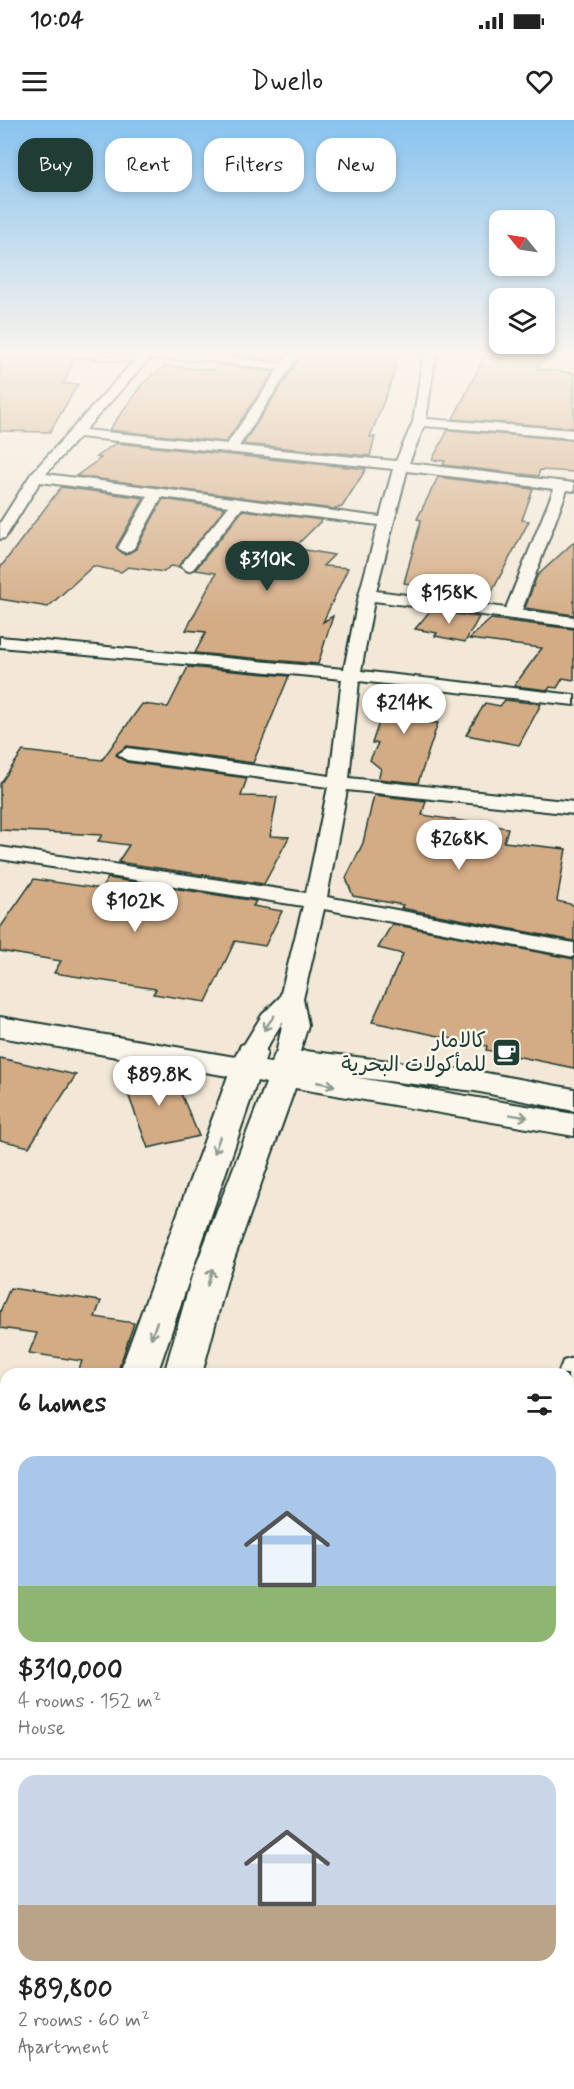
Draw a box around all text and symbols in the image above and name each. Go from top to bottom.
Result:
text: 10:04 [30,7,84,35]
text: Dwello [251,64,323,99]
icon: menu [18,65,51,98]
icon: heart [523,65,556,98]
chip: Buy [18,138,93,192]
chip: Rent [105,138,192,192]
chip: Filters [204,138,304,192]
chip: New [316,138,396,192]
north arrow [489,210,555,276]
map controls [489,210,555,354]
button: layers [489,288,555,354]
pin: $310K [225,541,309,592]
text: $310K [239,547,295,574]
pin: $158K [407,574,491,625]
text: $158K [421,580,477,607]
pin: $214K [362,684,446,735]
text: $214K [376,690,432,717]
pin: $268K [417,820,501,871]
text: $268K [430,826,488,853]
pin: $102K [93,882,177,933]
text: $102K [106,888,164,915]
one-way arrow [263,1015,275,1031]
place label: كالامار للمأكولات البحرية [341,1027,486,1079]
cafe icon: كالامار للمأكولات البحرية [491,1036,523,1068]
pin: $89.8K [110,1056,208,1107]
text: $89.8K [127,1062,191,1089]
one-way arrow [316,1079,336,1090]
one-way arrow [508,1111,528,1122]
one-way arrow [211,1135,222,1154]
one-way arrow [205,1268,216,1287]
one-way arrow [147,1320,158,1339]
text: 6 homes [18,1387,106,1421]
icon: filters [523,1388,556,1421]
icon: home [233,1495,341,1603]
text: $310,000 [18,1654,123,1688]
text: 4 rooms · 152 m² [18,1688,161,1715]
text: House [18,1715,65,1742]
icon: home [233,1814,341,1922]
text: $89,800 [18,1973,113,2007]
text: 2 rooms · 60 m² [18,2007,150,2034]
text: Apartment [18,2034,109,2061]

